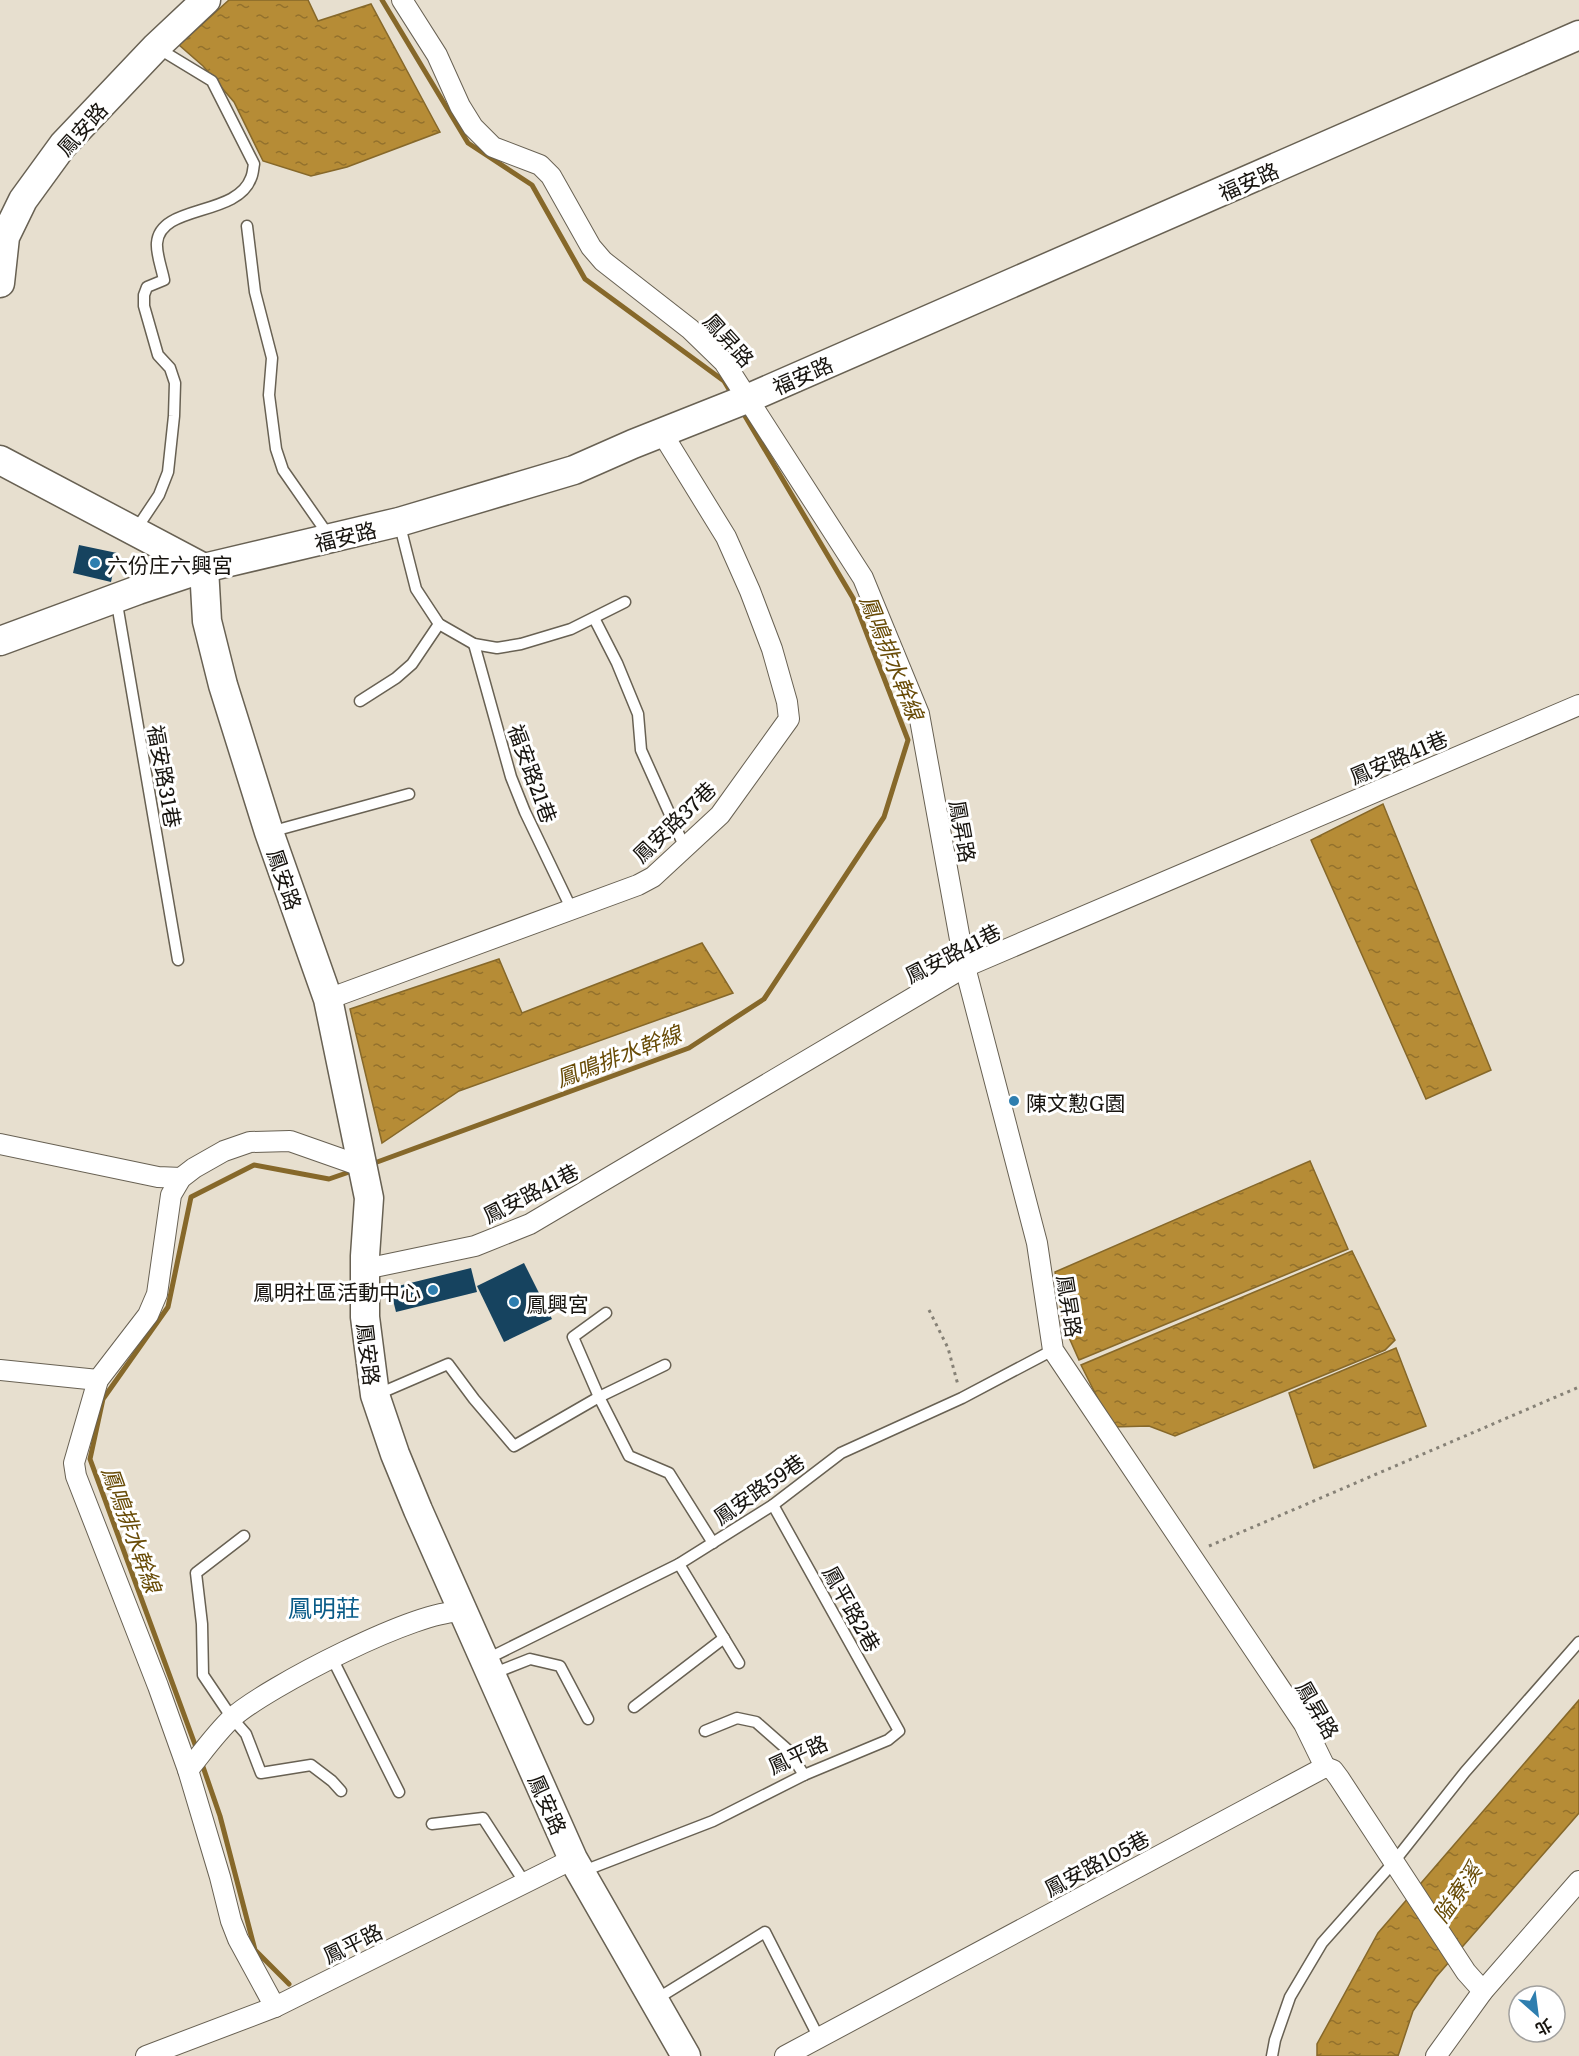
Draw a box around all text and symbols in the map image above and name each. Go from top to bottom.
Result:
street label: 鳳安路 [48,94,114,162]
street label: 福安路 [1213,153,1283,207]
street label: 鳳昇路 [697,305,763,373]
street label: 福安路 [767,347,837,401]
street label: 福安路 [311,512,379,558]
place label: 六份庄六興宮 [107,548,233,579]
marker: 六份庄六興宮 [88,556,102,570]
water label: 鳳鳴排水幹線 [853,590,934,727]
street label: 福安路21巷 [502,719,566,827]
street label: 鳳安路41巷 [1344,721,1452,791]
street label: 福安路31巷 [142,722,190,830]
street label: 鳳安路37巷 [624,773,722,869]
street label: 鳳昇路 [943,797,985,865]
street label: 鳳安路 [261,844,311,914]
street label: 鳳安路41巷 [899,915,1005,989]
water label: 鳳鳴排水幹線 [550,1015,688,1094]
place label: 陳文懃G園 [1026,1086,1126,1117]
marker: 陳文懃G園 [1007,1094,1021,1108]
street label: 鳳安路41巷 [477,1155,583,1229]
street label: 鳳昇路 [1051,1272,1091,1340]
place label: 鳳明社區活動中心 [253,1275,421,1306]
marker: 鳳明社區活動中心 [426,1283,440,1297]
place label: 鳳興宮 [526,1287,589,1318]
marker: 鳳興宮 [507,1295,521,1309]
street label: 鳳安路 [351,1321,389,1387]
street label: 鳳安路59巷 [706,1445,810,1531]
water label: 鳳鳴排水幹線 [95,1461,172,1599]
street label: 鳳平路2巷 [816,1559,890,1657]
district label: 鳳明莊 [288,1589,360,1624]
street label: 鳳昇路 [1290,1674,1348,1744]
street label: 鳳平路 [762,1726,832,1780]
street label: 鳳安路 [522,1769,576,1839]
street label: 鳳安路105巷 [1038,1821,1154,1903]
water label: 隘寮溪 [1424,1853,1490,1929]
street label: 鳳平路 [317,1914,387,1970]
north arrow [1507,1984,1567,2044]
text: 北 [1532,2014,1557,2042]

